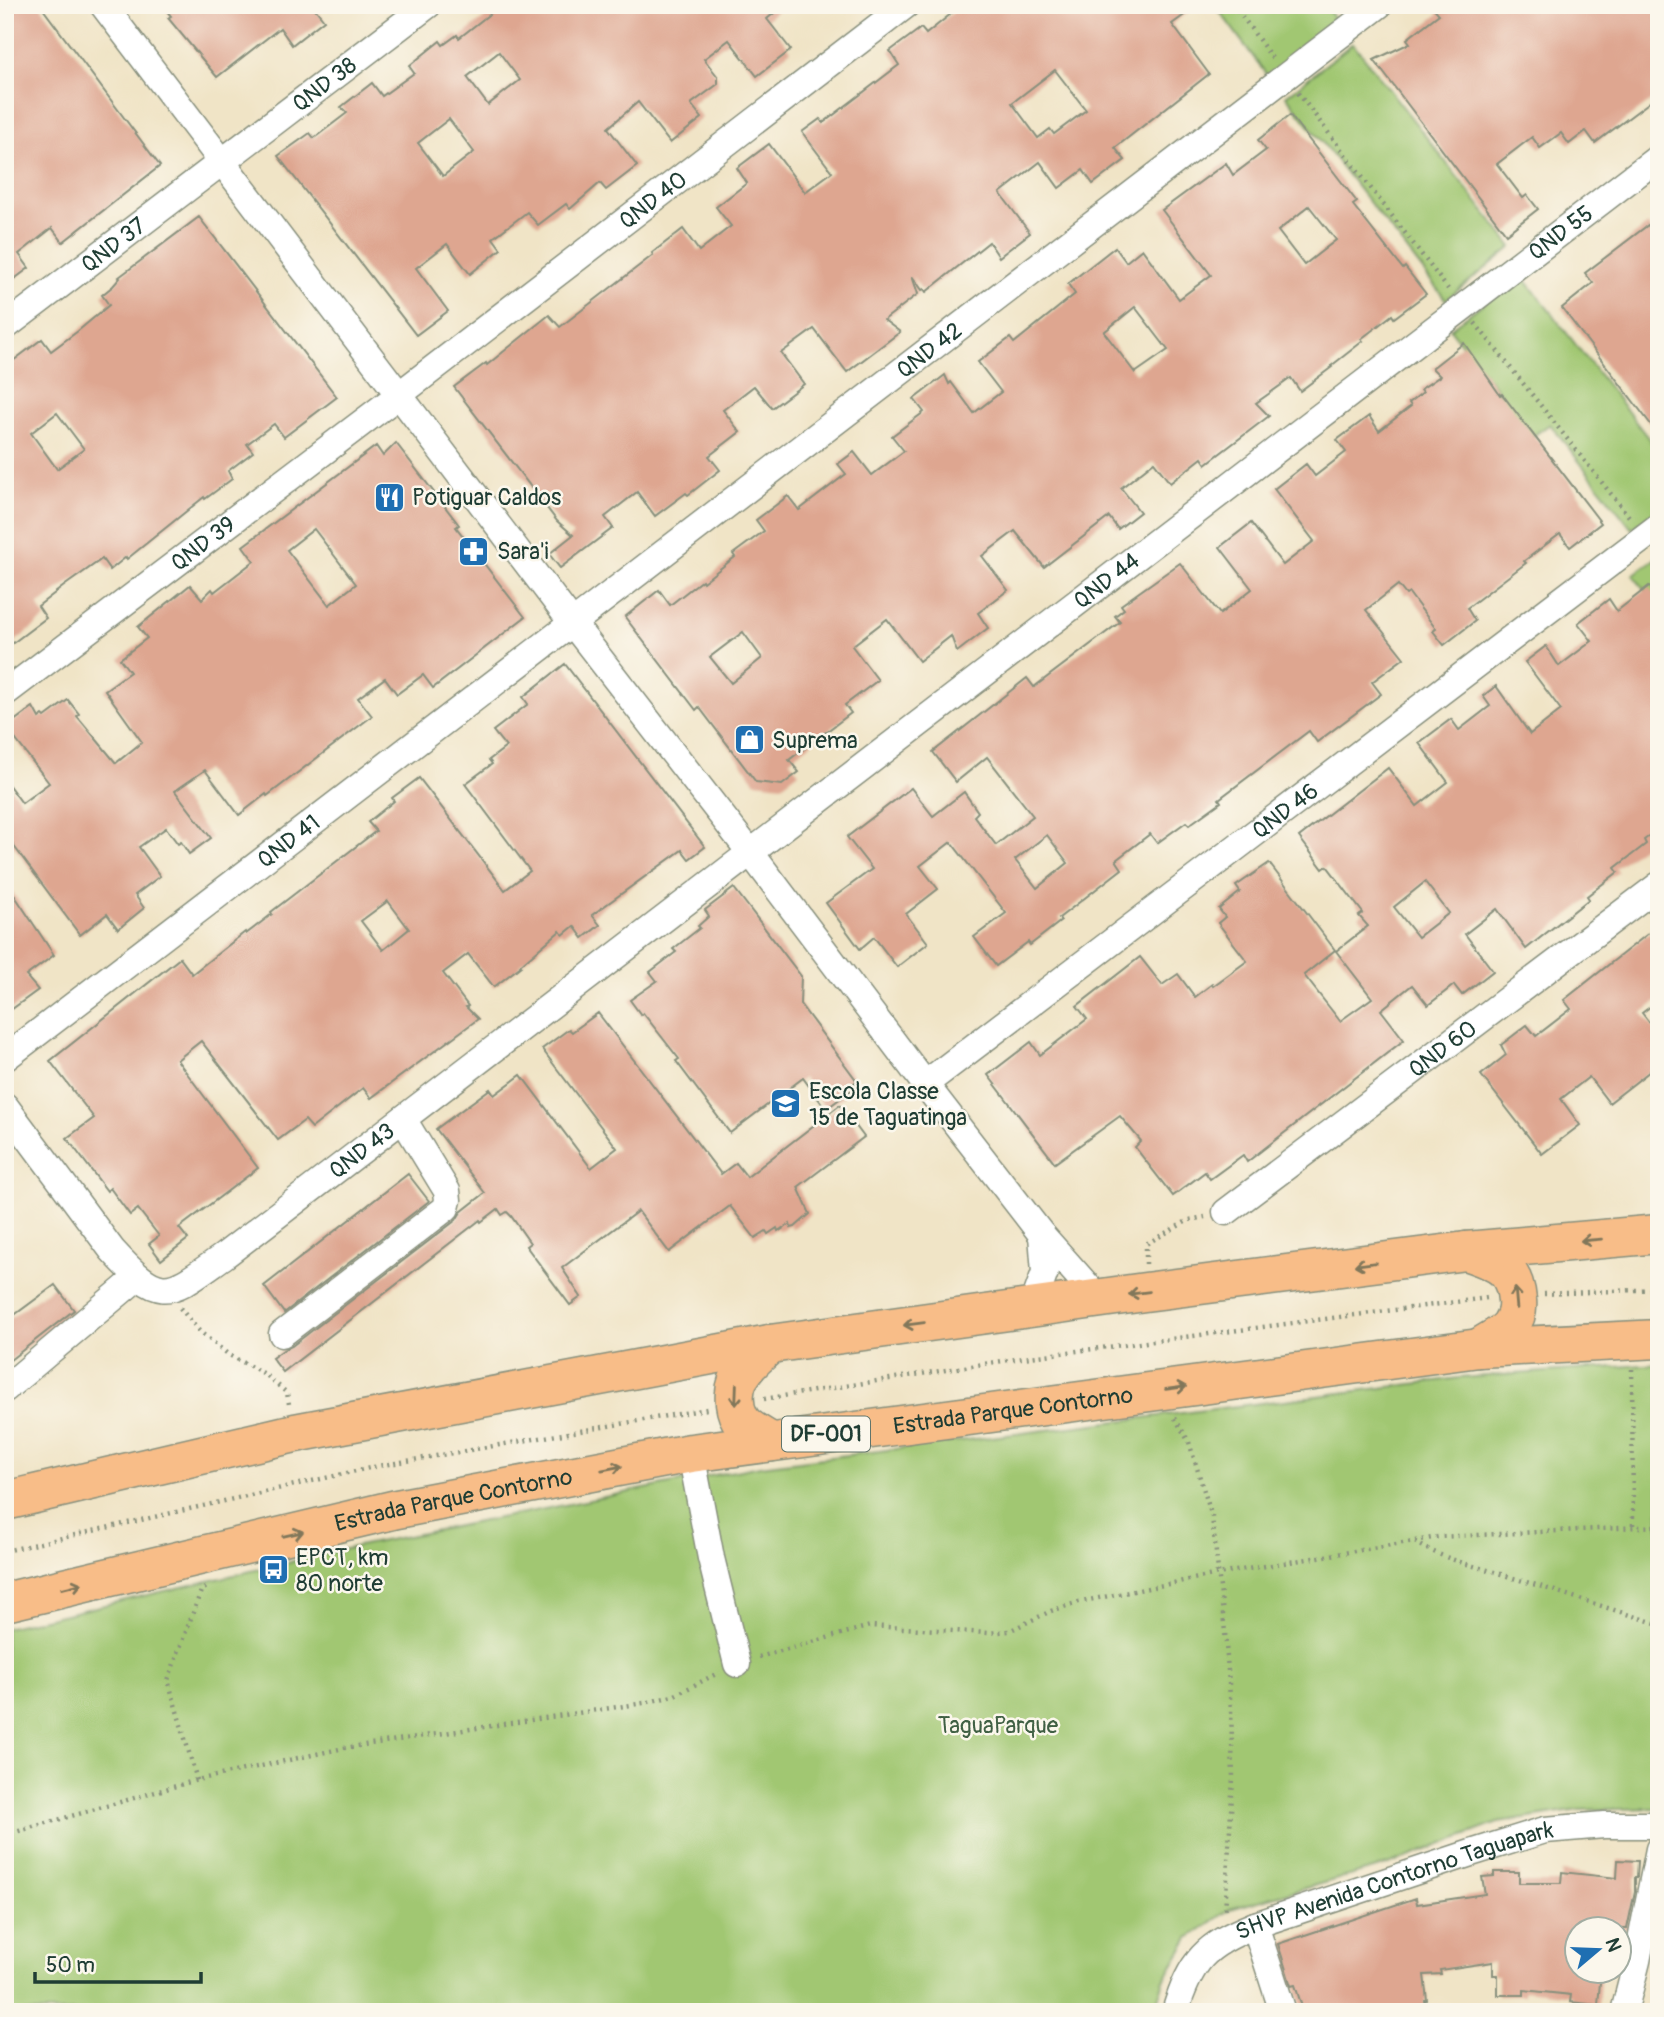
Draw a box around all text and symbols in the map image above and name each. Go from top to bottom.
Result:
street label: QND 38 [286,51,362,118]
street label: QND 40 [613,165,693,236]
street label: QND 55 [1522,199,1599,267]
street label: QND 37 [75,211,152,279]
street label: QND 42 [891,316,968,385]
restaurant icon: Potiguar Caldos [372,480,406,514]
place label: Potiguar Caldos [412,483,561,512]
street label: QND 39 [165,510,241,578]
pharmacy icon: Sara'i [457,534,491,568]
place label: Sara'i [497,537,549,566]
street label: QND 44 [1068,546,1145,615]
shop icon: Suprema [732,723,766,757]
place label: Suprema [772,726,858,755]
street label: QND 46 [1246,776,1324,845]
street label: QND 41 [252,808,326,874]
street label: QND 60 [1403,1014,1482,1084]
place label: Escola Classe 15 de Taguatinga [809,1077,967,1132]
school or university icon: Escola Classe 15 de Taguatinga [769,1087,803,1121]
street label: QND 43 [323,1117,400,1185]
one-way arrow [1580,1234,1603,1247]
one-way arrow [1354,1258,1376,1271]
one-way arrow [1128,1287,1151,1300]
one-way arrow [1509,1287,1522,1310]
one-way arrow [903,1318,925,1331]
street label: Estrada Parque Contorno [891,1380,1135,1441]
one-way arrow [1164,1381,1187,1394]
one-way arrow [730,1383,743,1406]
road number: DF-001 [782,1416,870,1452]
one-way arrow [600,1461,623,1474]
street label: Estrada Parque Contorno [332,1462,575,1538]
one-way arrow [281,1526,304,1540]
place label: EPCT, km 80 norte [296,1543,388,1598]
bus stop icon: EPCT, km 80 norte [256,1553,290,1587]
one-way arrow [60,1579,83,1593]
park label: TaguaParque [938,1711,1059,1740]
street label: SHVP Avenida Contorno Taguapark [1231,1815,1555,1947]
north arrow [1562,1916,1632,1986]
text: N [1600,1935,1627,1955]
scale bar [35,1940,201,1984]
text: 50 m [46,1952,95,1979]

